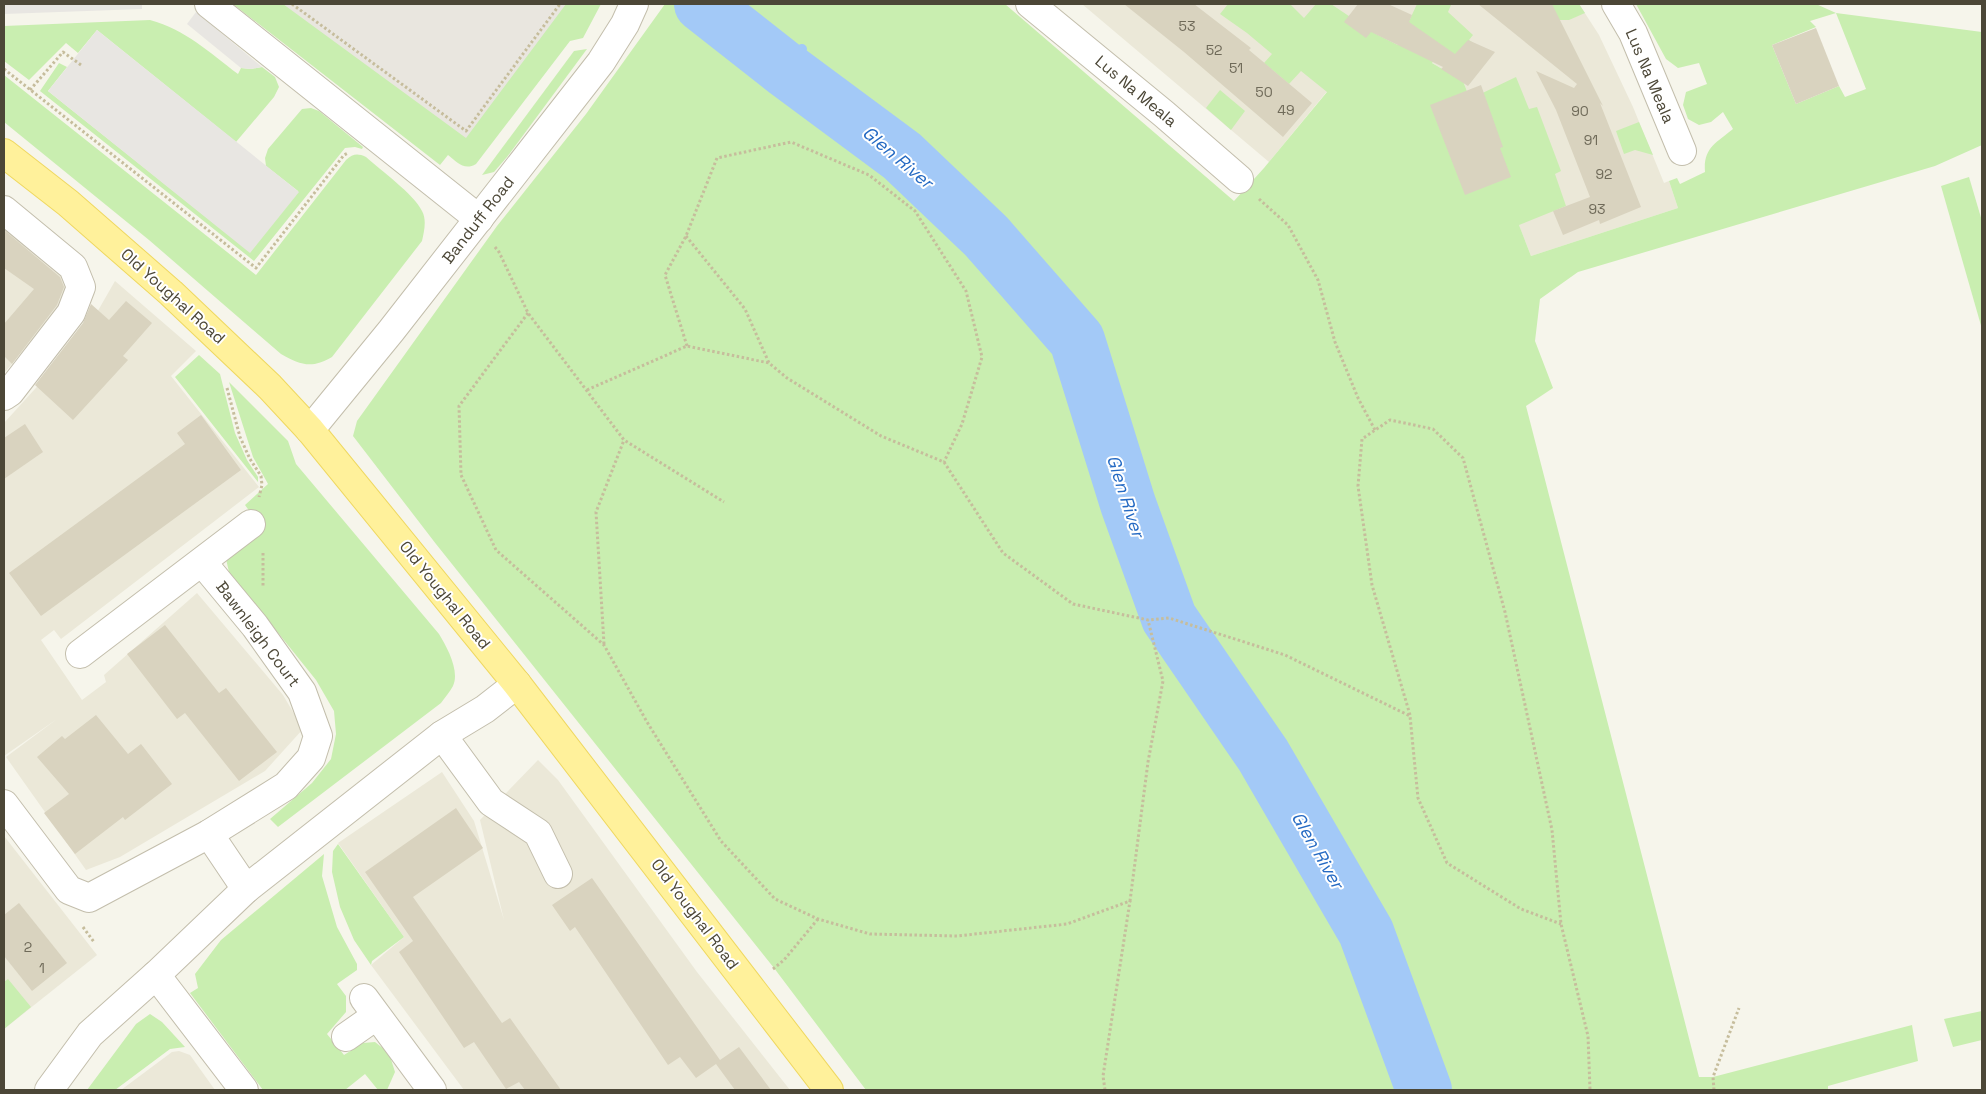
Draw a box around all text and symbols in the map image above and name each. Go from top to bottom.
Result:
house number: 53 [1179,17,1195,35]
street label: Lus Na Meala [1621,26,1679,126]
house number: 52 [1206,41,1222,59]
street label: Lus Na Meala [1091,51,1181,131]
house number: 51 [1229,59,1243,77]
house number: 50 [1255,83,1273,101]
house number: 49 [1277,101,1295,119]
house number: 90 [1571,102,1589,120]
water label: Glen River [858,121,940,195]
house number: 91 [1584,131,1598,149]
house number: 92 [1595,165,1613,183]
street label: Banduff Road [437,172,519,268]
house number: 93 [1588,200,1606,218]
street label: Old Youghal Road [116,244,230,348]
water label: Glen River [1102,452,1151,542]
street label: Old Youghal Road [395,537,495,653]
street label: Bawnleigh Court [211,577,305,691]
water label: Glen River [1287,807,1350,895]
street label: Old Youghal Road [646,854,744,974]
house number: 2 [24,938,32,956]
house number: 1 [39,959,45,977]

